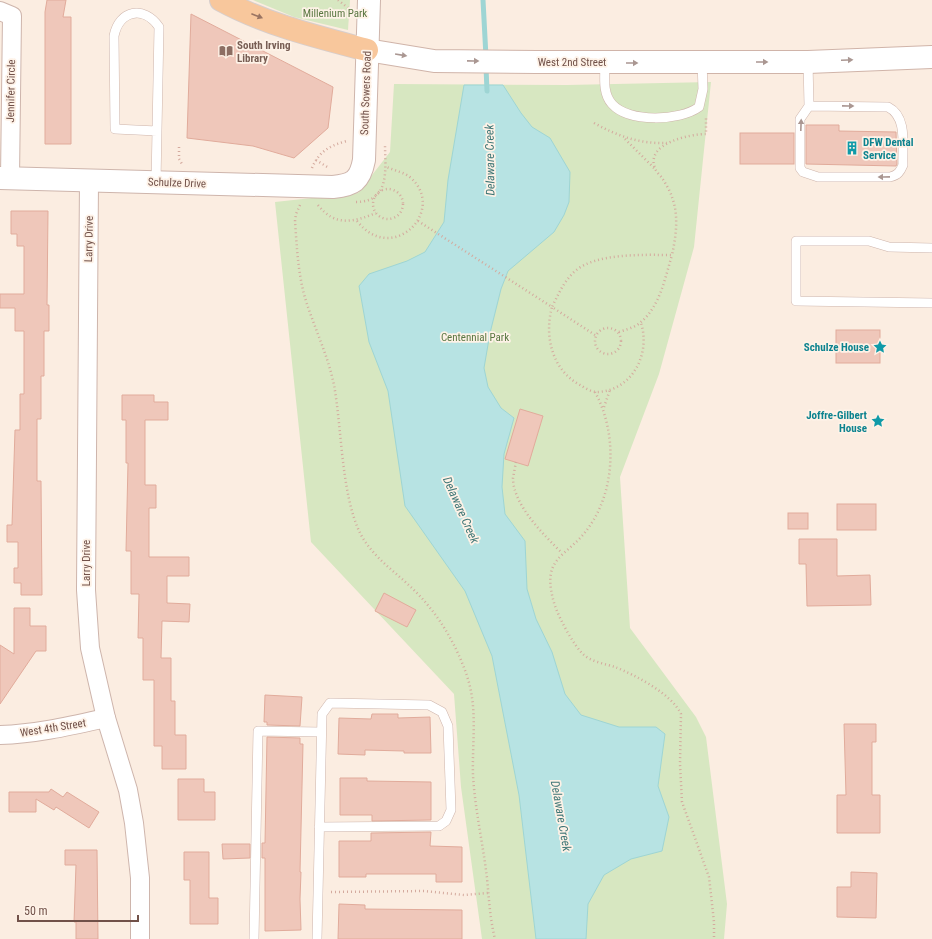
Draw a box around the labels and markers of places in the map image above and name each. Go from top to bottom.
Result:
place label: South Irving Library [237,39,291,65]
library icon: South Irving Library [218,43,234,59]
place label: DFW Dental Service [863,136,914,162]
building icon: DFW Dental Service [844,140,860,156]
place icon: Schulze House [872,339,888,355]
place label: Schulze House [804,341,869,354]
place label: Joffre-Gilbert House [806,409,868,435]
place icon: Joffre-Gilbert House [870,413,886,429]

